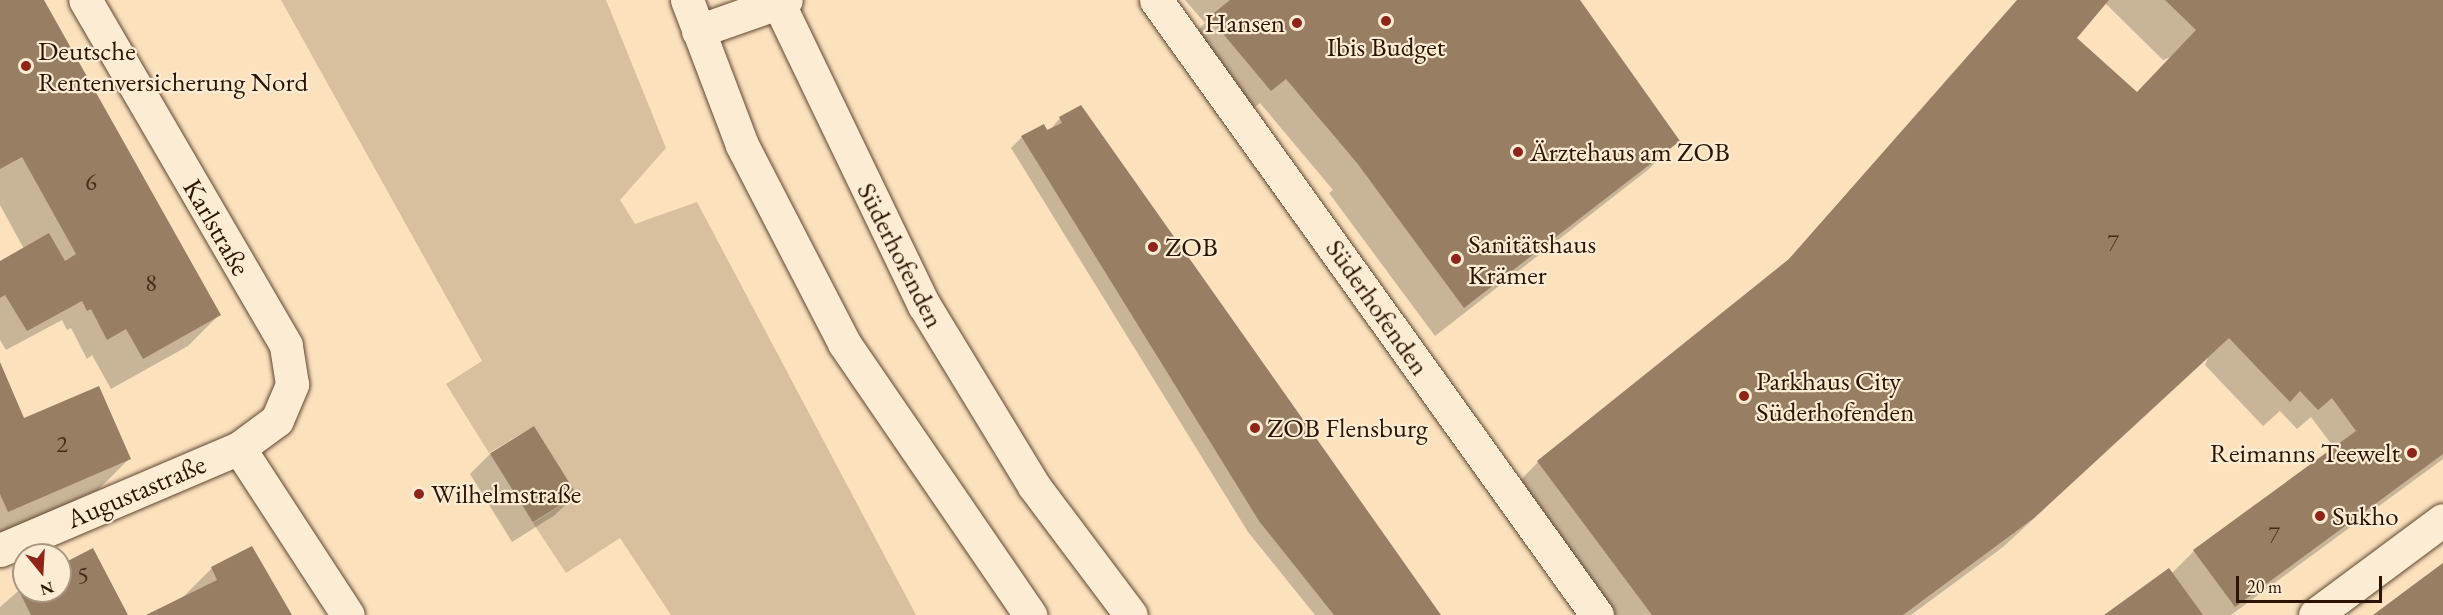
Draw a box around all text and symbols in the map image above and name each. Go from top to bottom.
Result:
place label: Hansen [1205,7,1285,39]
marker: Ibis Budget [1379,14,1393,28]
marker: Hansen [1290,16,1304,30]
place label: Ibis Budget [1327,31,1445,63]
place label: Deutsche Rentenversicherung Nord [38,34,308,97]
marker: Deutsche Rentenversicherung Nord [19,59,33,73]
place label: Ärztehaus am ZOB [1530,136,1730,168]
marker: Ärztehaus am ZOB [1511,145,1525,159]
house number: 6 [85,168,97,196]
street label: Karlstraße [177,173,257,281]
street label: Süderhofenden [851,177,951,333]
place label: Sanitätshaus Krämer [1468,227,1596,290]
house number: 7 [2107,229,2119,257]
place label: ZOB [1165,231,1218,263]
street label: Süderhofenden [1319,233,1437,381]
marker: ZOB [1146,240,1160,254]
marker: Sanitätshaus Krämer [1449,252,1463,266]
house number: 8 [145,269,157,297]
place label: Parkhaus City Süderhofenden [1756,364,1914,427]
marker: Parkhaus City Süderhofenden [1737,389,1751,403]
place label: ZOB Flensburg [1267,412,1428,444]
marker: ZOB Flensburg [1248,421,1262,435]
house number: 2 [56,430,68,458]
place label: Reimanns Teewelt [2210,437,2400,469]
marker: Reimanns Teewelt [2405,446,2419,460]
street label: Augustastraße [62,447,210,535]
place label: Wilhelmstraße [431,478,581,510]
marker: Wilhelmstraße [412,487,426,501]
place label: Sukho [2332,500,2399,532]
marker: Sukho [2313,509,2327,523]
house number: 7 [2268,521,2280,549]
north arrow [12,543,72,603]
house number: 5 [77,561,89,589]
scale bar [2239,564,2384,602]
text: 20 m [2247,575,2282,598]
text: N [38,577,57,601]

